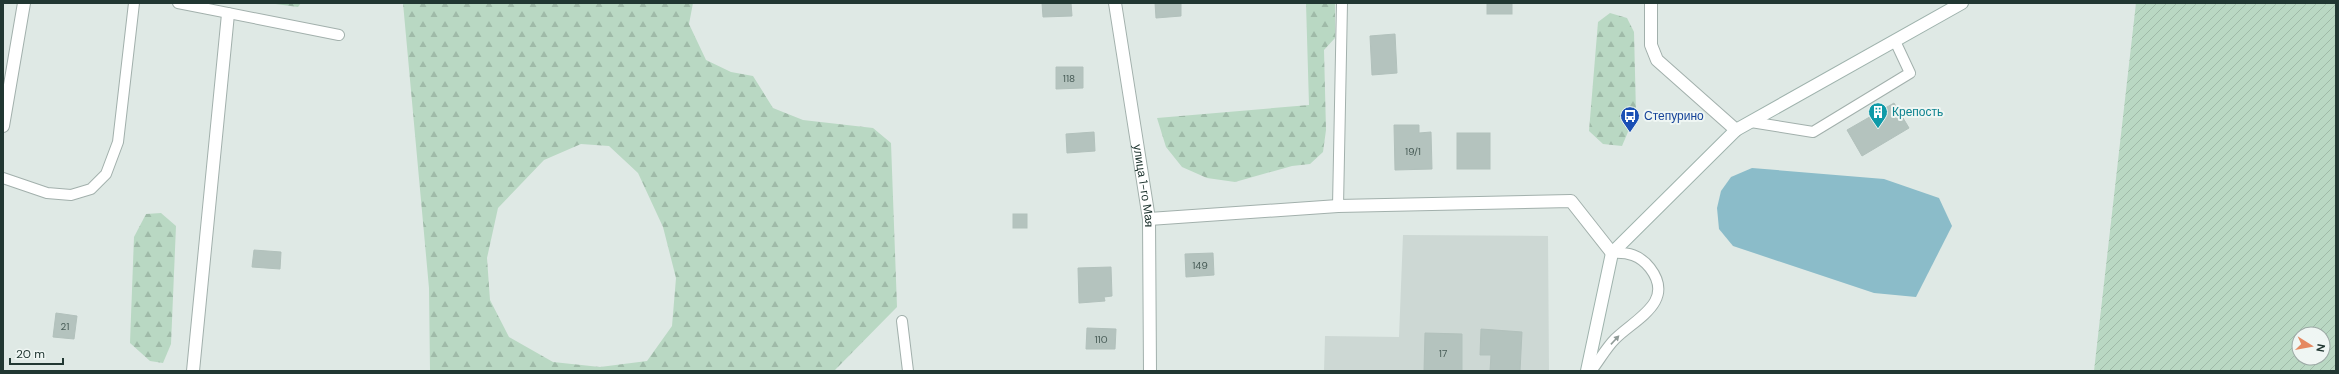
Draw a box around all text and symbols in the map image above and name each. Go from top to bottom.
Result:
house number: 118 [1063,72,1075,85]
building icon: Крепость [1867,101,1889,129]
place label: Крепость [1892,104,1943,120]
bus stop icon: Степурино [1619,105,1641,133]
place label: Степурино [1644,108,1704,124]
street label: улица 1-го Мая [1129,143,1157,227]
house number: 19/1 [1405,145,1421,158]
house number: 149 [1192,259,1208,272]
house number: 21 [61,320,69,333]
north arrow [2291,326,2331,366]
house number: 110 [1094,333,1108,346]
one-way arrow [1610,335,1620,345]
scale bar [10,340,63,366]
text: N [2313,343,2328,353]
text: 20 m [16,346,45,362]
house number: 17 [1439,347,1447,360]

